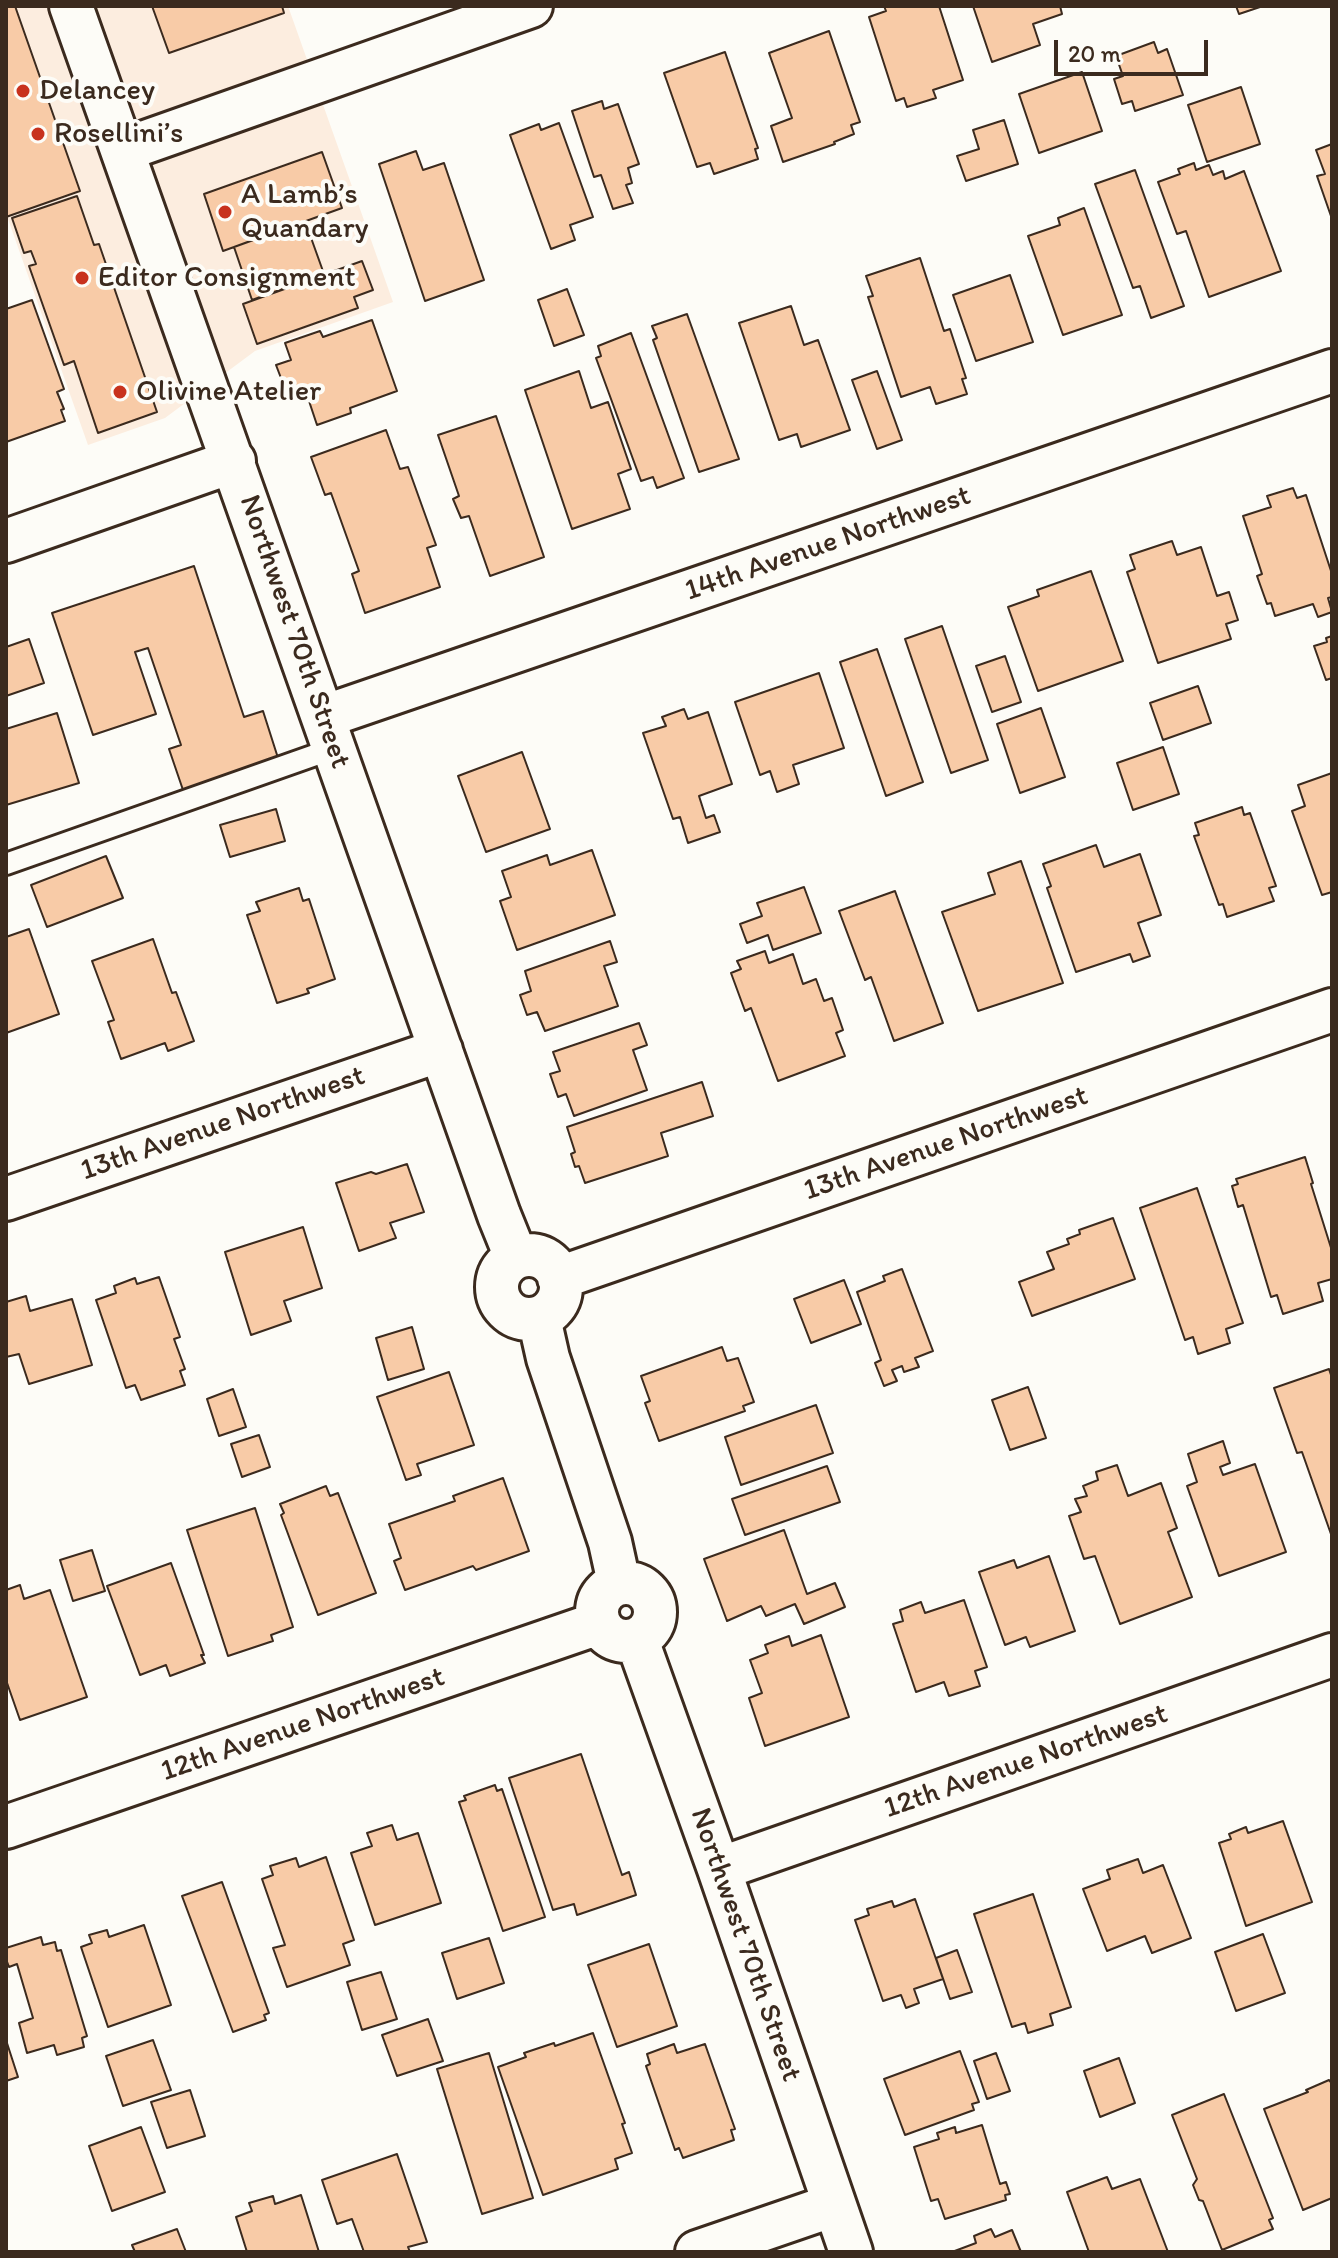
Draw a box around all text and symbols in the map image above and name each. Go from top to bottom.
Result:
scale bar [1058,24,1212,74]
text: 20 m [1068,39,1121,68]
place label: Delancey [39,73,155,109]
marker: Delancey [14,82,32,100]
place label: Rosellini’s [54,116,183,152]
marker: Rosellini’s [29,125,47,143]
place label: A Lamb’s Quandary [241,177,369,248]
marker: A Lamb’s Quandary [216,203,234,221]
place label: Editor Consignment [98,260,356,296]
marker: Editor Consignment [73,269,91,287]
place label: Olivine Atelier [136,374,321,410]
marker: Olivine Atelier [111,383,129,401]
street label: 14th Avenue Northwest [680,478,976,610]
street label: Northwest 70th Street [230,491,358,773]
street label: 13th Avenue Northwest [76,1058,370,1190]
street label: 13th Avenue Northwest [799,1078,1093,1210]
street label: 12th Avenue Northwest [156,1660,450,1790]
street label: 12th Avenue Northwest [879,1697,1173,1827]
street label: Northwest 70th Street [681,1804,809,2086]

